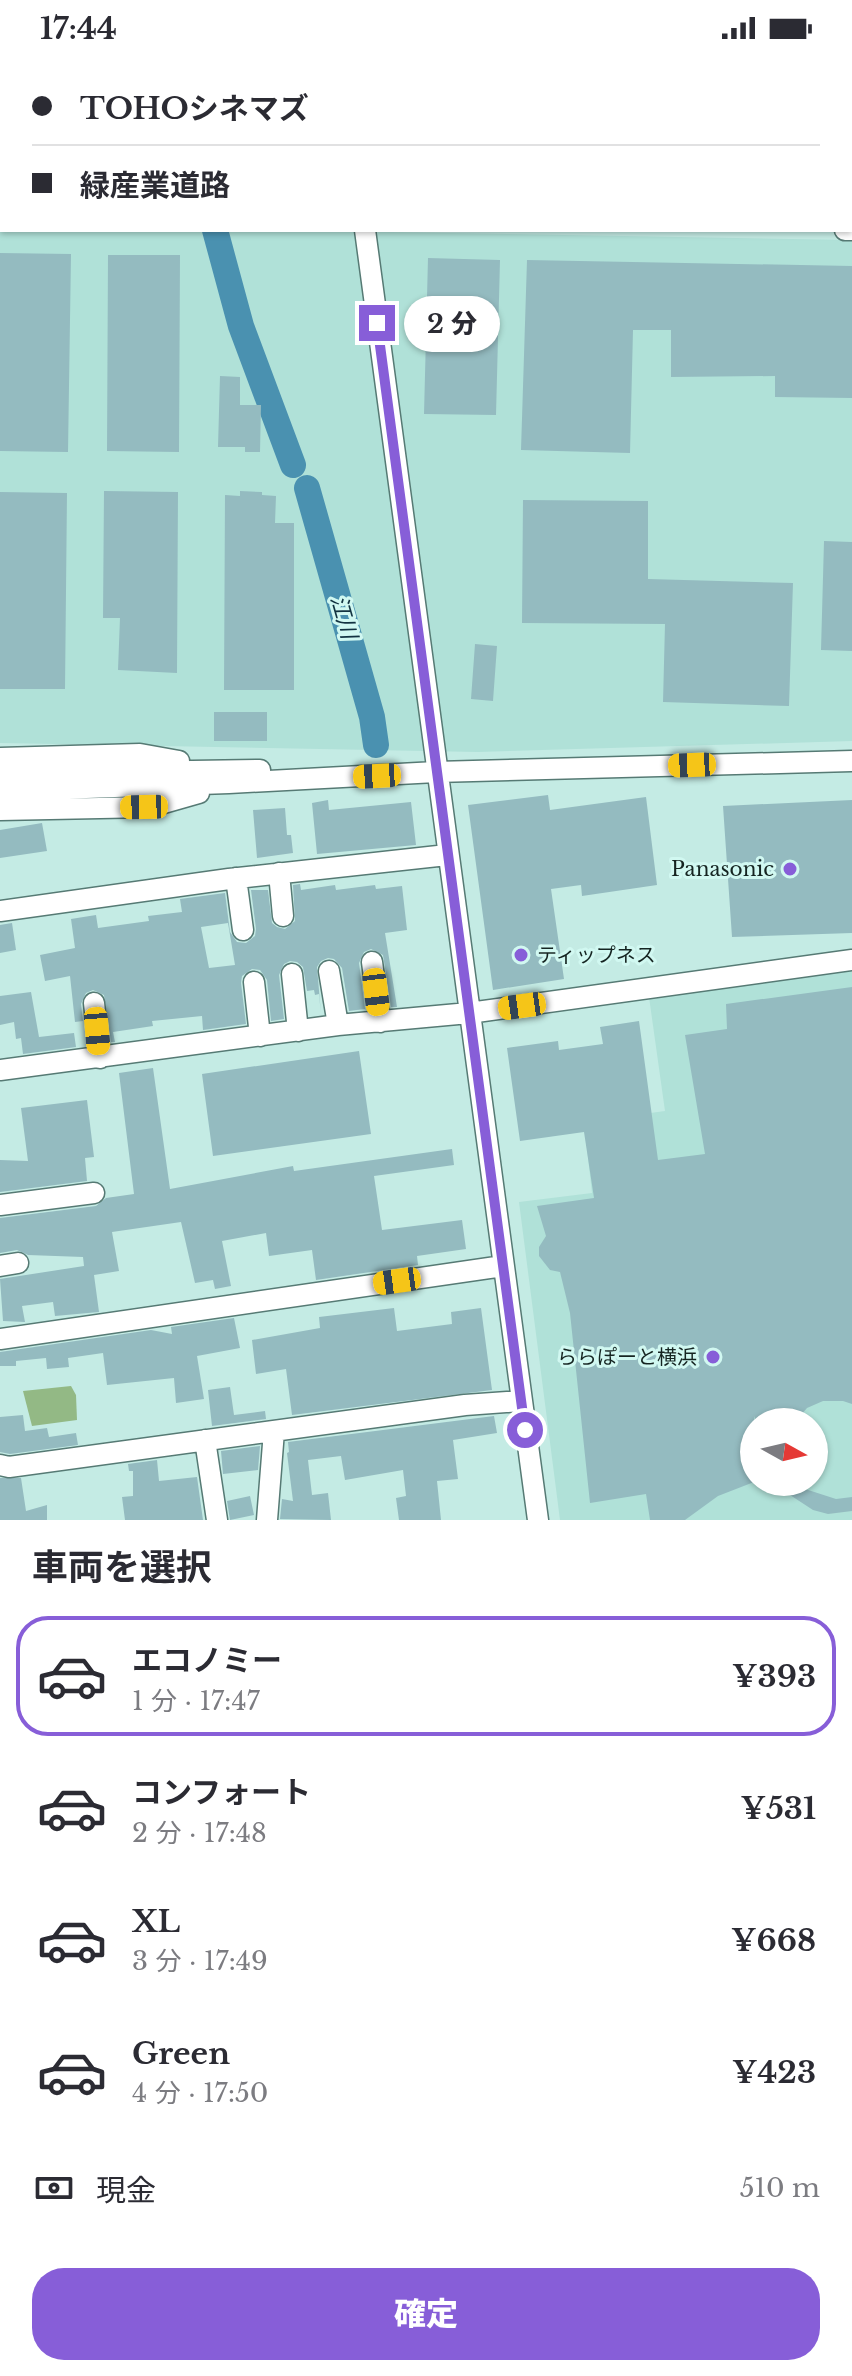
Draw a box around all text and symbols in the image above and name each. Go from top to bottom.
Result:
text: 17:44 [40,10,117,47]
text: TOHOシネマズ [80,90,309,127]
text: 緑産業道路 [80,167,230,204]
callout: 2 分 [405,295,501,351]
route end [359,305,395,341]
text: 2 分 [427,308,477,340]
water label: 江川 [325,592,364,644]
car [668,752,716,778]
car [352,763,402,789]
car [120,795,168,819]
place label: Panasonic [671,857,774,881]
marker: Panasonic [781,860,799,878]
place label: ティップネス [537,943,656,967]
marker: ティップネス [512,946,530,964]
car [361,967,391,1017]
car [497,991,547,1021]
car [83,1006,111,1056]
car [372,1266,422,1296]
place label: ららぽーと横浜 [557,1345,697,1369]
marker: ららぽーと横浜 [704,1348,722,1366]
north arrow [740,1408,828,1496]
map controls [740,1408,828,1496]
route start [507,1412,543,1448]
text: 車両を選択 [32,1545,212,1590]
icon: car [36,1640,108,1712]
text: エコノミー [132,1642,282,1679]
text: ¥393 [732,1658,816,1695]
text: 1 分 · 17:47 [132,1685,260,1717]
icon: car [36,1772,108,1844]
text: コンフォート [132,1774,311,1811]
text: ¥531 [740,1790,816,1827]
text: 2 分 · 17:48 [132,1817,267,1849]
text: XL [132,1903,180,1940]
icon: car [36,1904,108,1976]
text: ¥668 [731,1922,816,1959]
text: 3 分 · 17:49 [132,1945,268,1977]
text: Green [132,2035,230,2072]
icon: car [36,2036,108,2108]
text: ¥423 [732,2054,816,2091]
text: 4 分 · 17:50 [132,2077,268,2109]
icon: cash [32,2166,76,2210]
text: 現金 [96,2172,156,2209]
text: 510 m [740,2172,820,2204]
button: 確定 [32,2268,820,2360]

